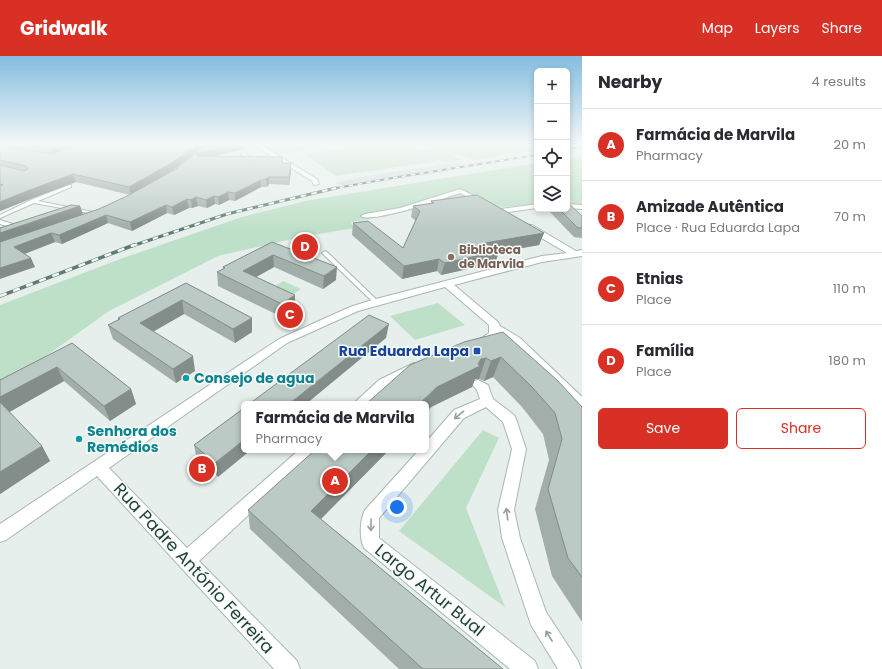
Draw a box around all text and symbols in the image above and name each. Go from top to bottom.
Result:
text: Gridwalk [20,15,108,42]
text: Map [702,18,733,38]
text: Layers [755,18,799,38]
text: Share [821,18,862,38]
map controls [534,68,570,212]
button: + [534,68,570,104]
text: Nearby [598,70,662,94]
text: 4 results [812,72,866,91]
button: − [534,104,570,140]
text: Farmácia de Marvila [636,124,795,145]
text: A [606,135,616,154]
text: 20 m [833,135,866,154]
button: locate [534,140,570,176]
text: Pharmacy [636,146,703,165]
button: layers [534,176,570,212]
text: Amizade Autêntica [636,196,784,217]
text: B [607,207,615,226]
text: 70 m [834,207,866,226]
text: Place · Rua Eduarda Lapa [636,218,800,237]
pin: D [292,232,318,262]
place label: Biblioteca de Marvila [459,241,524,272]
marker: Biblioteca de Marvila [446,252,456,262]
text: Etnias [636,268,683,289]
text: C [606,279,616,298]
text: 110 m [833,279,866,298]
text: Place [636,290,671,309]
pin: C [277,300,303,330]
text: Família [636,340,694,361]
place label: Rua Eduarda Lapa [339,341,469,361]
marker: Rua Eduarda Lapa [472,346,482,356]
text: D [606,351,616,370]
text: 180 m [829,351,866,370]
text: Place [636,362,671,381]
place label: Consejo de agua [194,368,315,388]
marker: Consejo de agua [181,373,191,383]
popup [241,401,429,453]
text: Farmácia de Marvila [255,407,415,428]
button: Save [598,408,728,449]
button: Share [736,408,866,449]
one-way arrow [454,411,465,420]
place label: Senhora dos Remédios [87,421,177,457]
text: Pharmacy [255,429,322,448]
marker: Senhora dos Remédios [74,434,84,444]
pin: B [189,454,215,484]
pin: A [322,466,348,496]
street label: Rua Padre António Ferreira [108,477,280,659]
your location [387,497,407,517]
one-way arrow [503,508,511,521]
one-way arrow [367,518,374,531]
street label: Largo Artur Bual [370,538,490,642]
one-way arrow [545,630,553,642]

